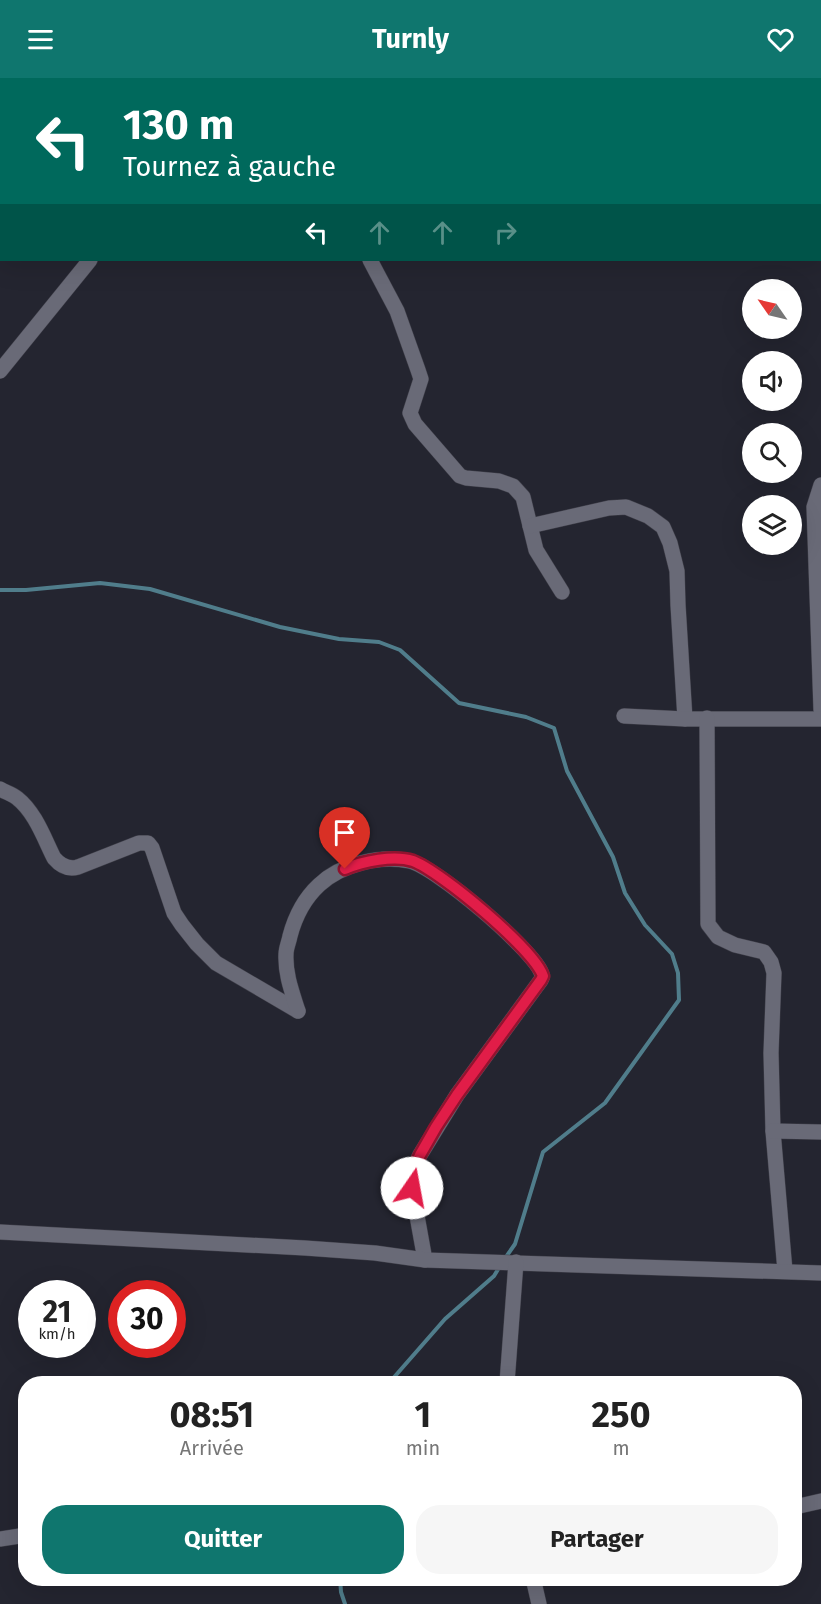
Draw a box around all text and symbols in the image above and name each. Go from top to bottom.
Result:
icon: menu [24,23,57,56]
text: Turnly [372,23,449,55]
icon: heart [764,23,797,56]
text: 130 m [123,100,234,150]
icon: left [24,102,102,180]
text: Tournez à gauche [123,151,336,183]
icon: left [300,216,333,249]
icon: ahead [363,216,396,249]
icon: ahead [426,216,459,249]
icon: right [489,216,522,249]
north arrow [742,279,802,339]
map controls [742,279,802,555]
button: sound [742,351,802,411]
button: search [742,423,802,483]
button: layers [742,495,802,555]
pin [319,807,370,869]
icon: arrive [328,816,361,849]
position arrow [380,1156,444,1220]
speed limit sign: 30 [108,1280,186,1358]
text: 21 [43,1294,71,1330]
text: km/h [38,1325,76,1343]
text: 08:51 [169,1393,254,1437]
text: 1 [415,1393,431,1437]
text: 250 [592,1393,651,1437]
text: Arrivée [180,1436,244,1460]
text: min [406,1436,440,1460]
text: m [612,1436,630,1460]
button: Quitter [42,1505,404,1574]
button: Partager [416,1505,778,1574]

